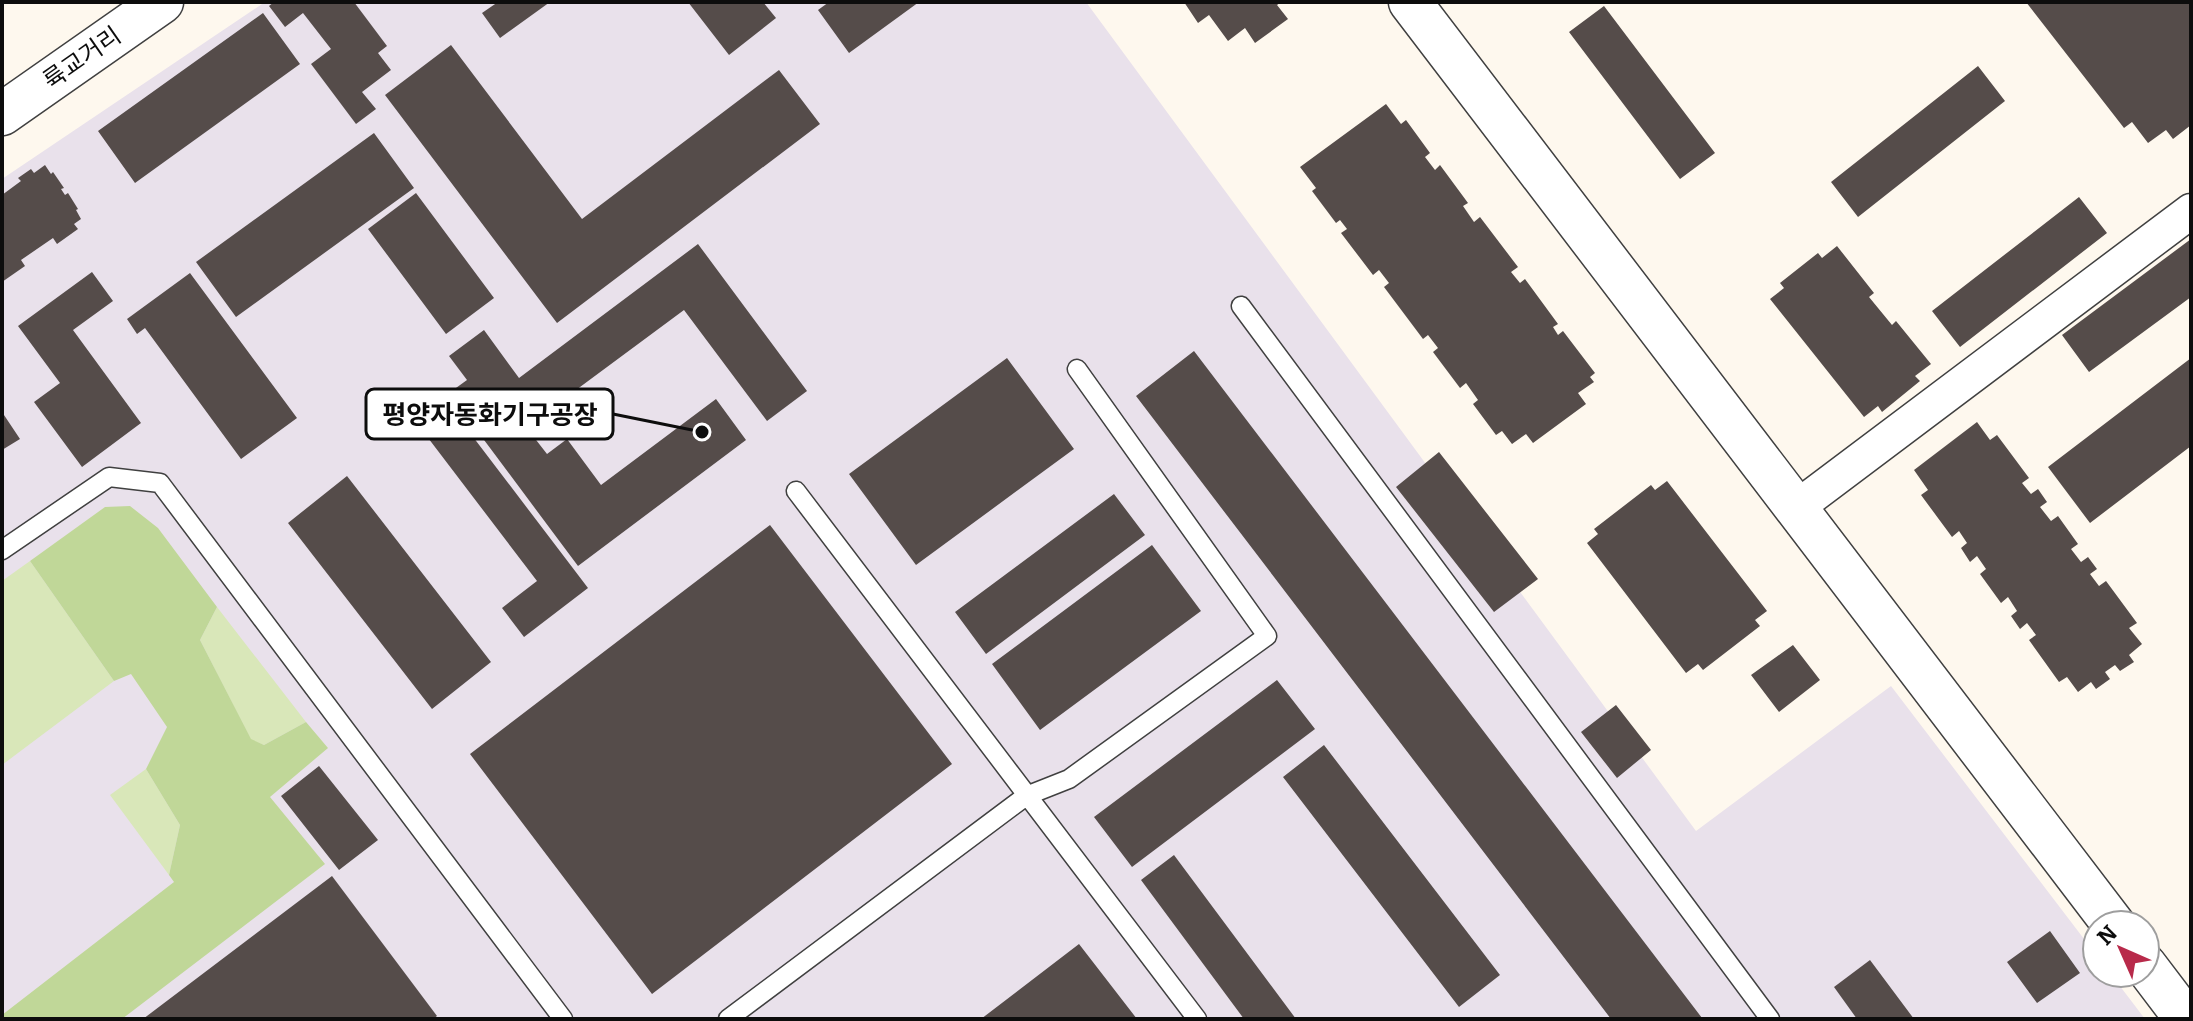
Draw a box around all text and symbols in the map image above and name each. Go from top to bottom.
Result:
street label: 륙교거리 [38,21,126,95]
callout: 평양자동화기구공장 [366,389,613,439]
text: 평양자동화기구공장 [382,400,598,431]
north arrow [2081,909,2161,989]
text: N [2092,920,2123,951]

